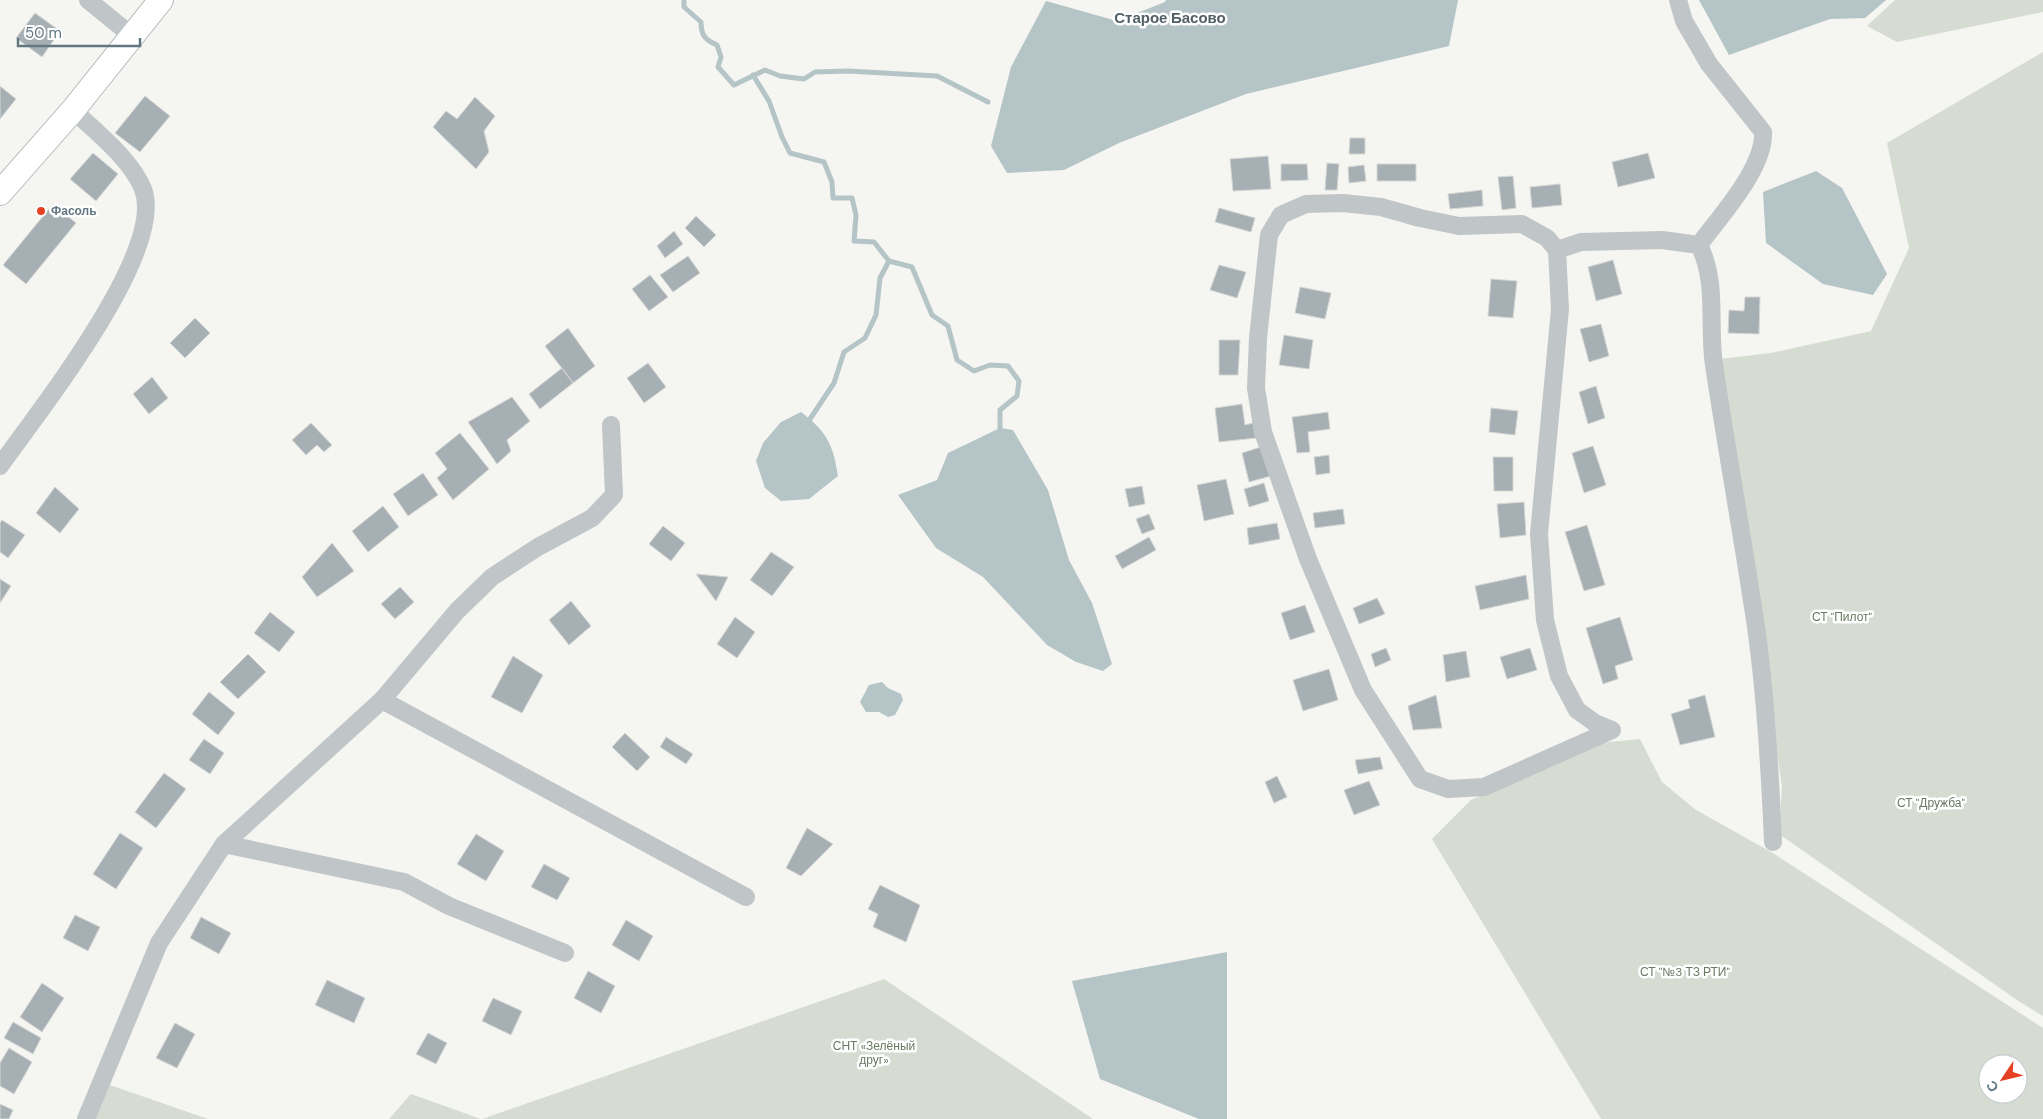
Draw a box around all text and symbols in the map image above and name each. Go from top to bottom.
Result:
district label: Старое Басово [1114,8,1226,28]
scale bar [18,15,140,47]
text: 50 m [25,23,62,43]
place label: Фасоль [51,203,97,219]
marker: Фасоль [35,205,47,217]
park label: СТ "Пилот" [1812,609,1873,625]
park label: СТ "Дружба" [1897,795,1966,811]
park label: СТ "№3 ТЗ РТИ" [1640,964,1730,980]
park label: СНТ «Зелёный друг» [833,1038,915,1068]
north arrow [1978,1054,2028,1104]
text: С [1982,1077,2003,1096]

